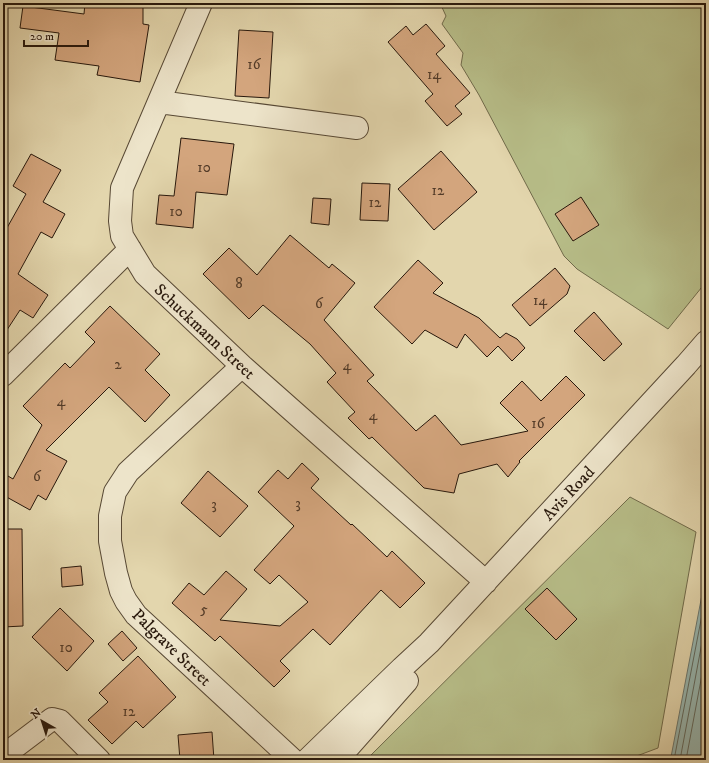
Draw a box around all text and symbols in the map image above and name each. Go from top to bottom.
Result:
scale bar [24,22,88,48]
text: 20 m [30,29,54,44]
house number: 16 [247,55,262,74]
house number: 14 [427,65,441,84]
house number: 10 [197,158,211,177]
house number: 12 [432,181,445,200]
house number: 12 [369,193,382,212]
house number: 10 [169,202,183,221]
house number: 8 [235,274,243,293]
street label: Schuckmann Street [149,279,260,385]
house number: 14 [533,291,547,310]
house number: 6 [315,294,324,313]
house number: 2 [114,355,122,374]
house number: 4 [343,356,352,375]
house number: 4 [57,392,66,411]
house number: 4 [369,406,378,425]
house number: 16 [531,414,546,433]
street label: Avis Road [538,461,600,526]
house number: 6 [33,467,42,486]
house number: 3 [295,494,301,513]
house number: 3 [211,495,217,514]
house number: 5 [200,600,208,619]
street label: Palgrave Street [127,604,216,692]
house number: 10 [59,638,73,657]
north arrow [22,701,62,741]
house number: 12 [123,702,136,721]
text: N [28,706,44,722]

